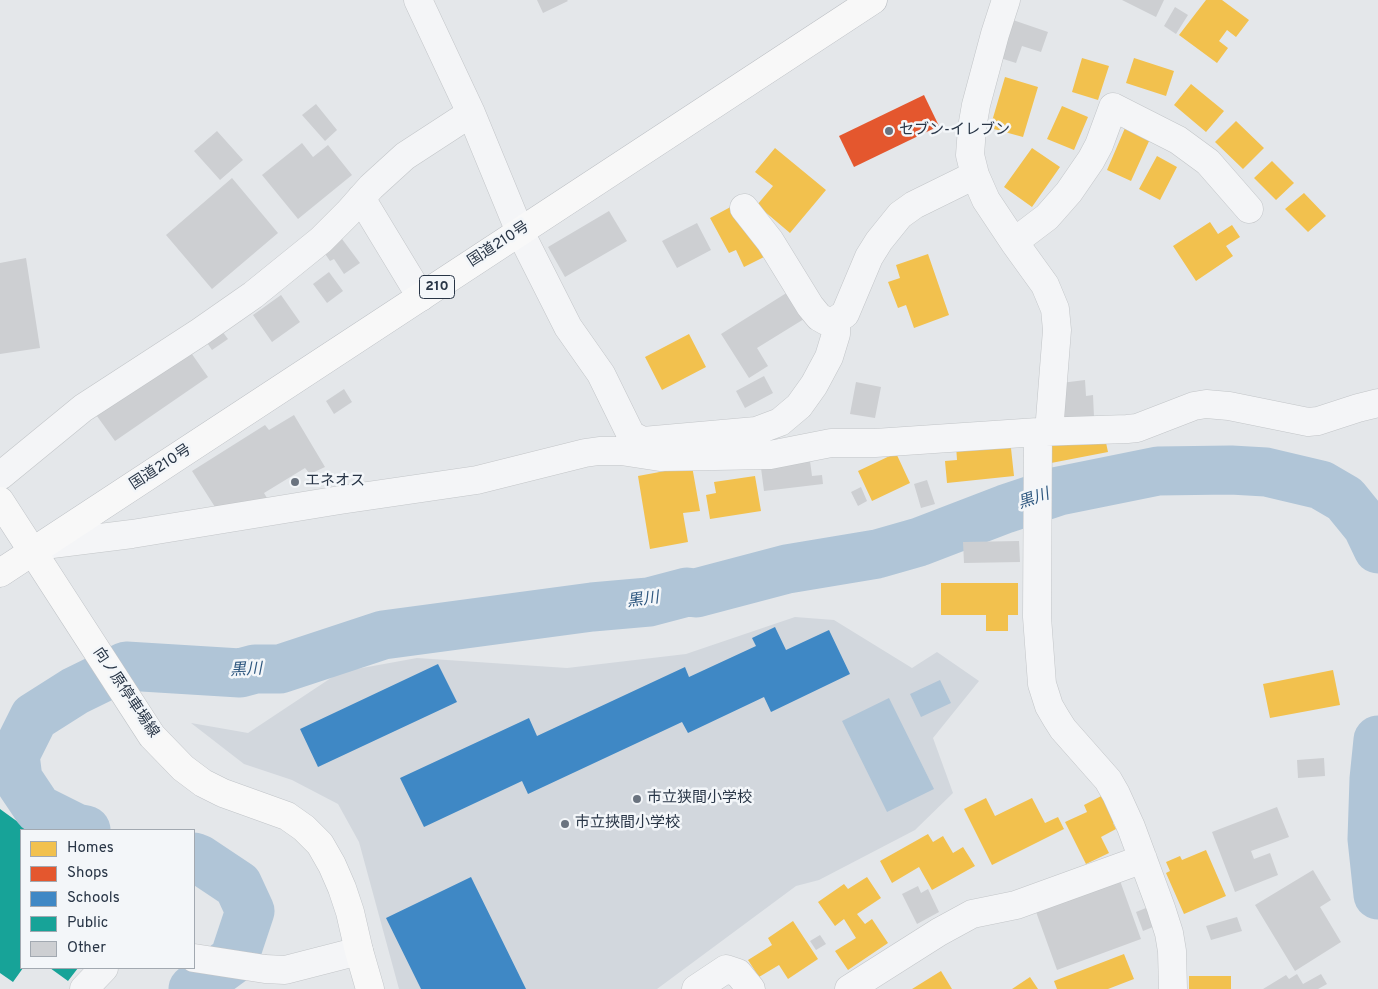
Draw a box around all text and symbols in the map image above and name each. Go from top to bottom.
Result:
place label: セブン-イレブン [899,122,1010,140]
marker: セブン-イレブン [883,125,895,137]
street label: 国道210号 [465,219,533,271]
road number: 210 [420,276,454,298]
street label: 国道210号 [127,442,195,494]
place label: エネオス [305,473,365,491]
marker: エネオス [289,476,301,488]
water label: 黒川 [1016,486,1052,514]
water label: 黒川 [626,589,660,613]
street label: 向ノ原停車場線 [88,644,162,742]
water label: 黒川 [230,661,262,681]
place label: 市立狭間小学校 [647,790,752,808]
marker: 市立狭間小学校 [631,793,643,805]
place label: 市立挾間小学校 [575,815,680,833]
marker: 市立挾間小学校 [559,818,571,830]
legend [20,829,195,969]
text: Homes [67,839,114,858]
text: Shops [67,864,108,883]
text: Schools [67,889,120,908]
text: Public [67,914,108,933]
text: Other [67,939,106,958]

